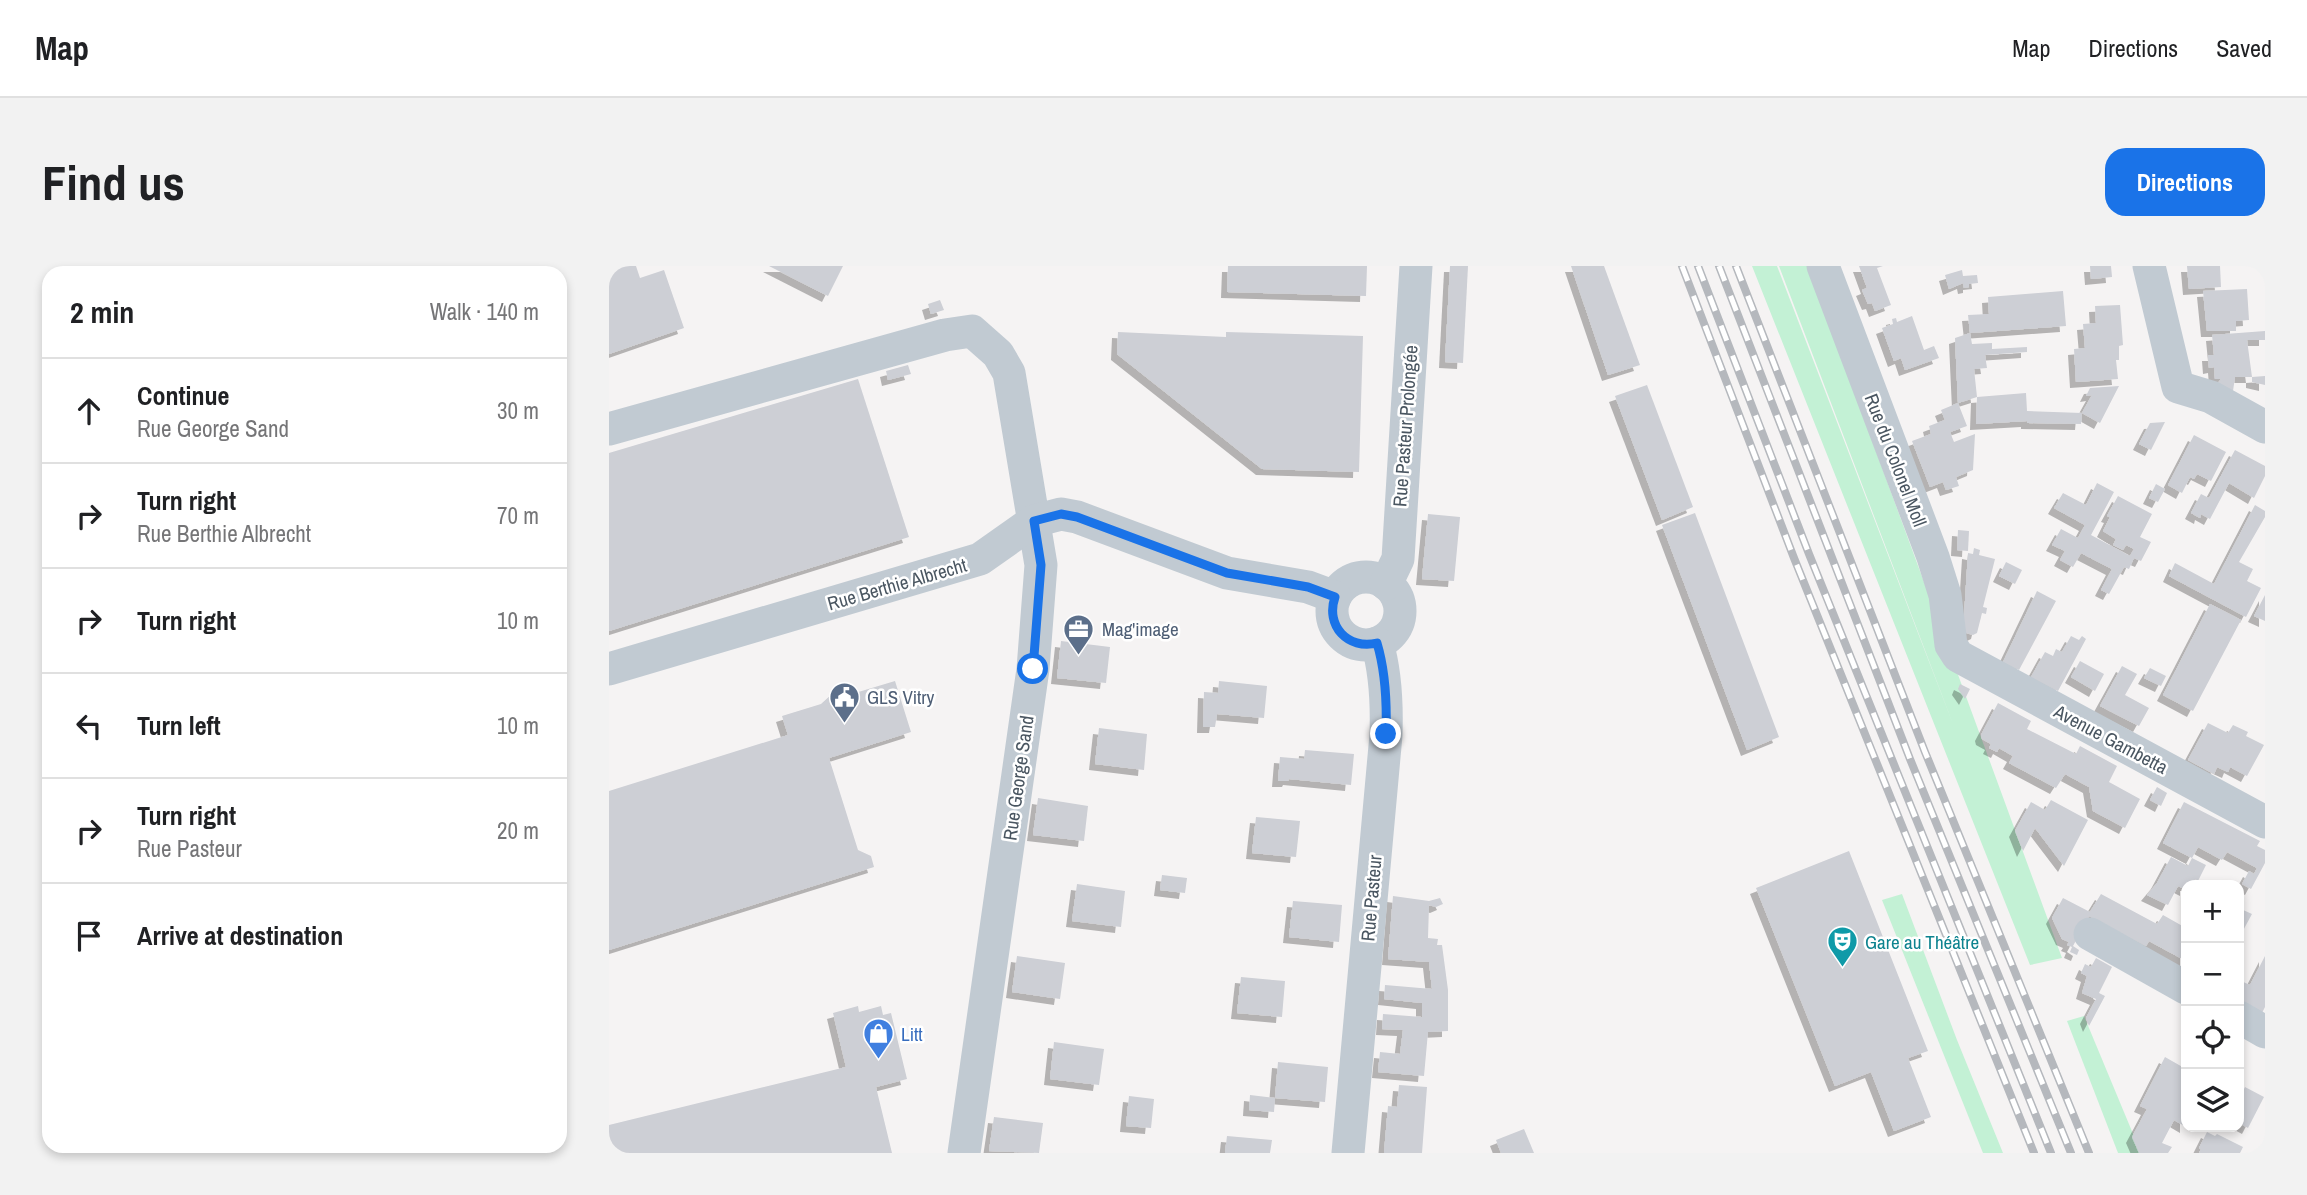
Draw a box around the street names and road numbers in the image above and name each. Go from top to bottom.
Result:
street label: Rue Pasteur Prolongée [1386,344,1424,508]
street label: Rue du Colonel Moll [1859,390,1933,530]
street label: Rue Berthie Albrecht [824,552,970,616]
street label: Avenue Gambetta [2049,698,2173,780]
street label: Rue George Sand [996,714,1040,842]
street label: Rue Pasteur [1354,853,1388,942]

